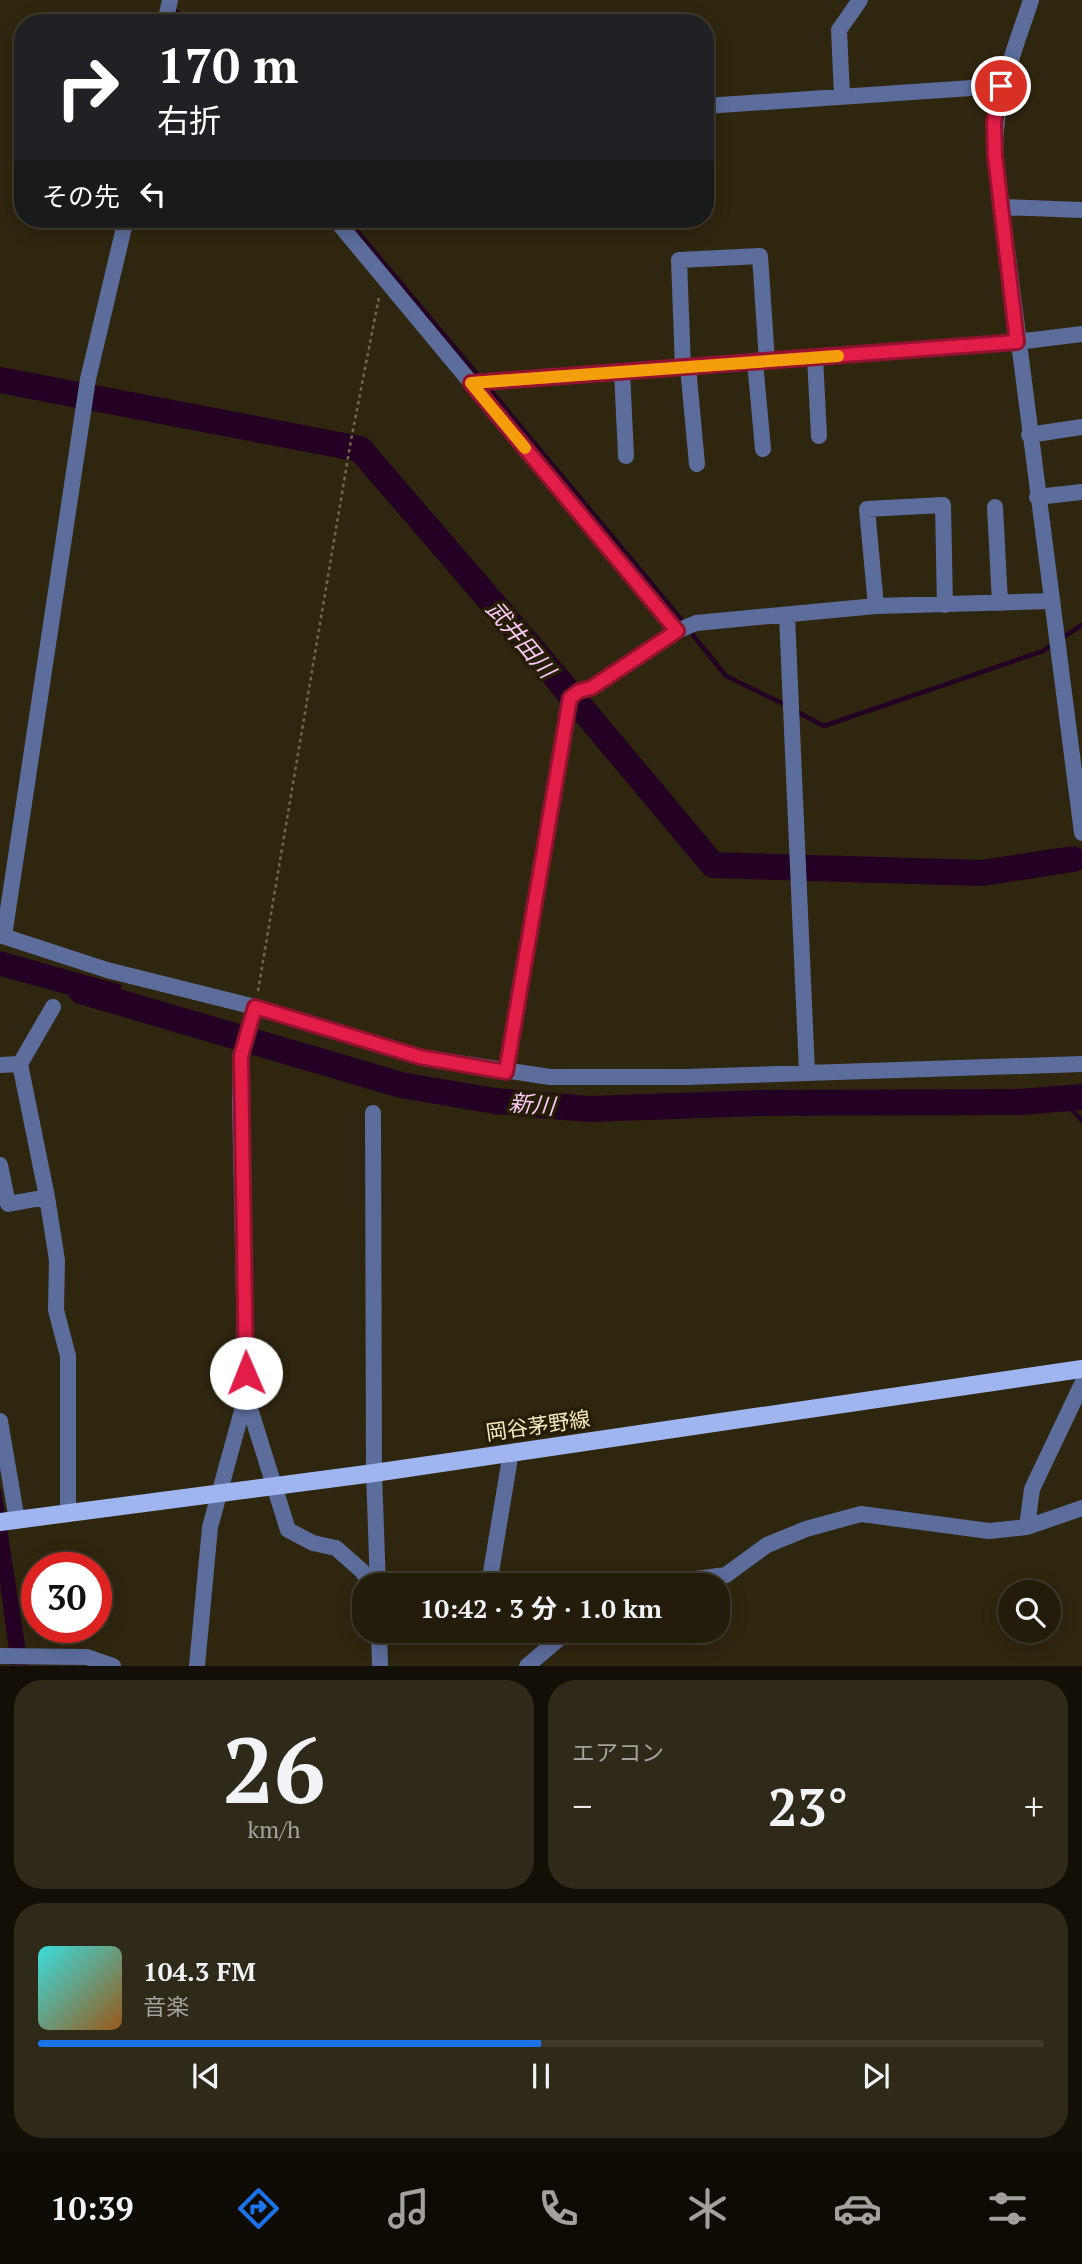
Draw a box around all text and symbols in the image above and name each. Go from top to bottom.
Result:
text: 170 m [157,32,299,97]
icon: right [42,42,133,133]
pin [971,56,1031,116]
icon: arrive [982,67,1020,105]
text: 右折 [157,99,221,141]
icon: left [134,175,172,213]
text: その先 [42,179,120,213]
water label: 武井田川 [480,594,564,686]
water label: 新川 [508,1087,559,1122]
position arrow [209,1336,283,1410]
street label: 岡谷茅野線 [484,1404,592,1446]
speed limit sign: 30 [21,1552,112,1643]
map controls [998,1580,1061,1643]
button: search [998,1580,1061,1643]
text: 10:42 · 3 分 · 1.0 km [420,1591,662,1625]
text: 26 [223,1708,325,1829]
text: エアコン [572,1737,664,1768]
text: 23° [768,1772,848,1841]
text: − [572,1781,592,1831]
text: + [1024,1781,1044,1831]
text: km/h [247,1814,301,1845]
text: 104.3 FM [143,1954,256,1988]
text: 音楽 [143,1991,189,2022]
icon: previous [187,2057,225,2095]
icon: pause [522,2057,560,2095]
icon: next [857,2057,895,2095]
icon: directions [234,2184,283,2233]
icon: music [384,2184,433,2233]
icon: phone [534,2184,583,2233]
icon: climate [683,2184,732,2233]
icon: car [833,2184,882,2233]
icon: filters [983,2184,1032,2233]
text: 10:39 [50,2187,134,2229]

